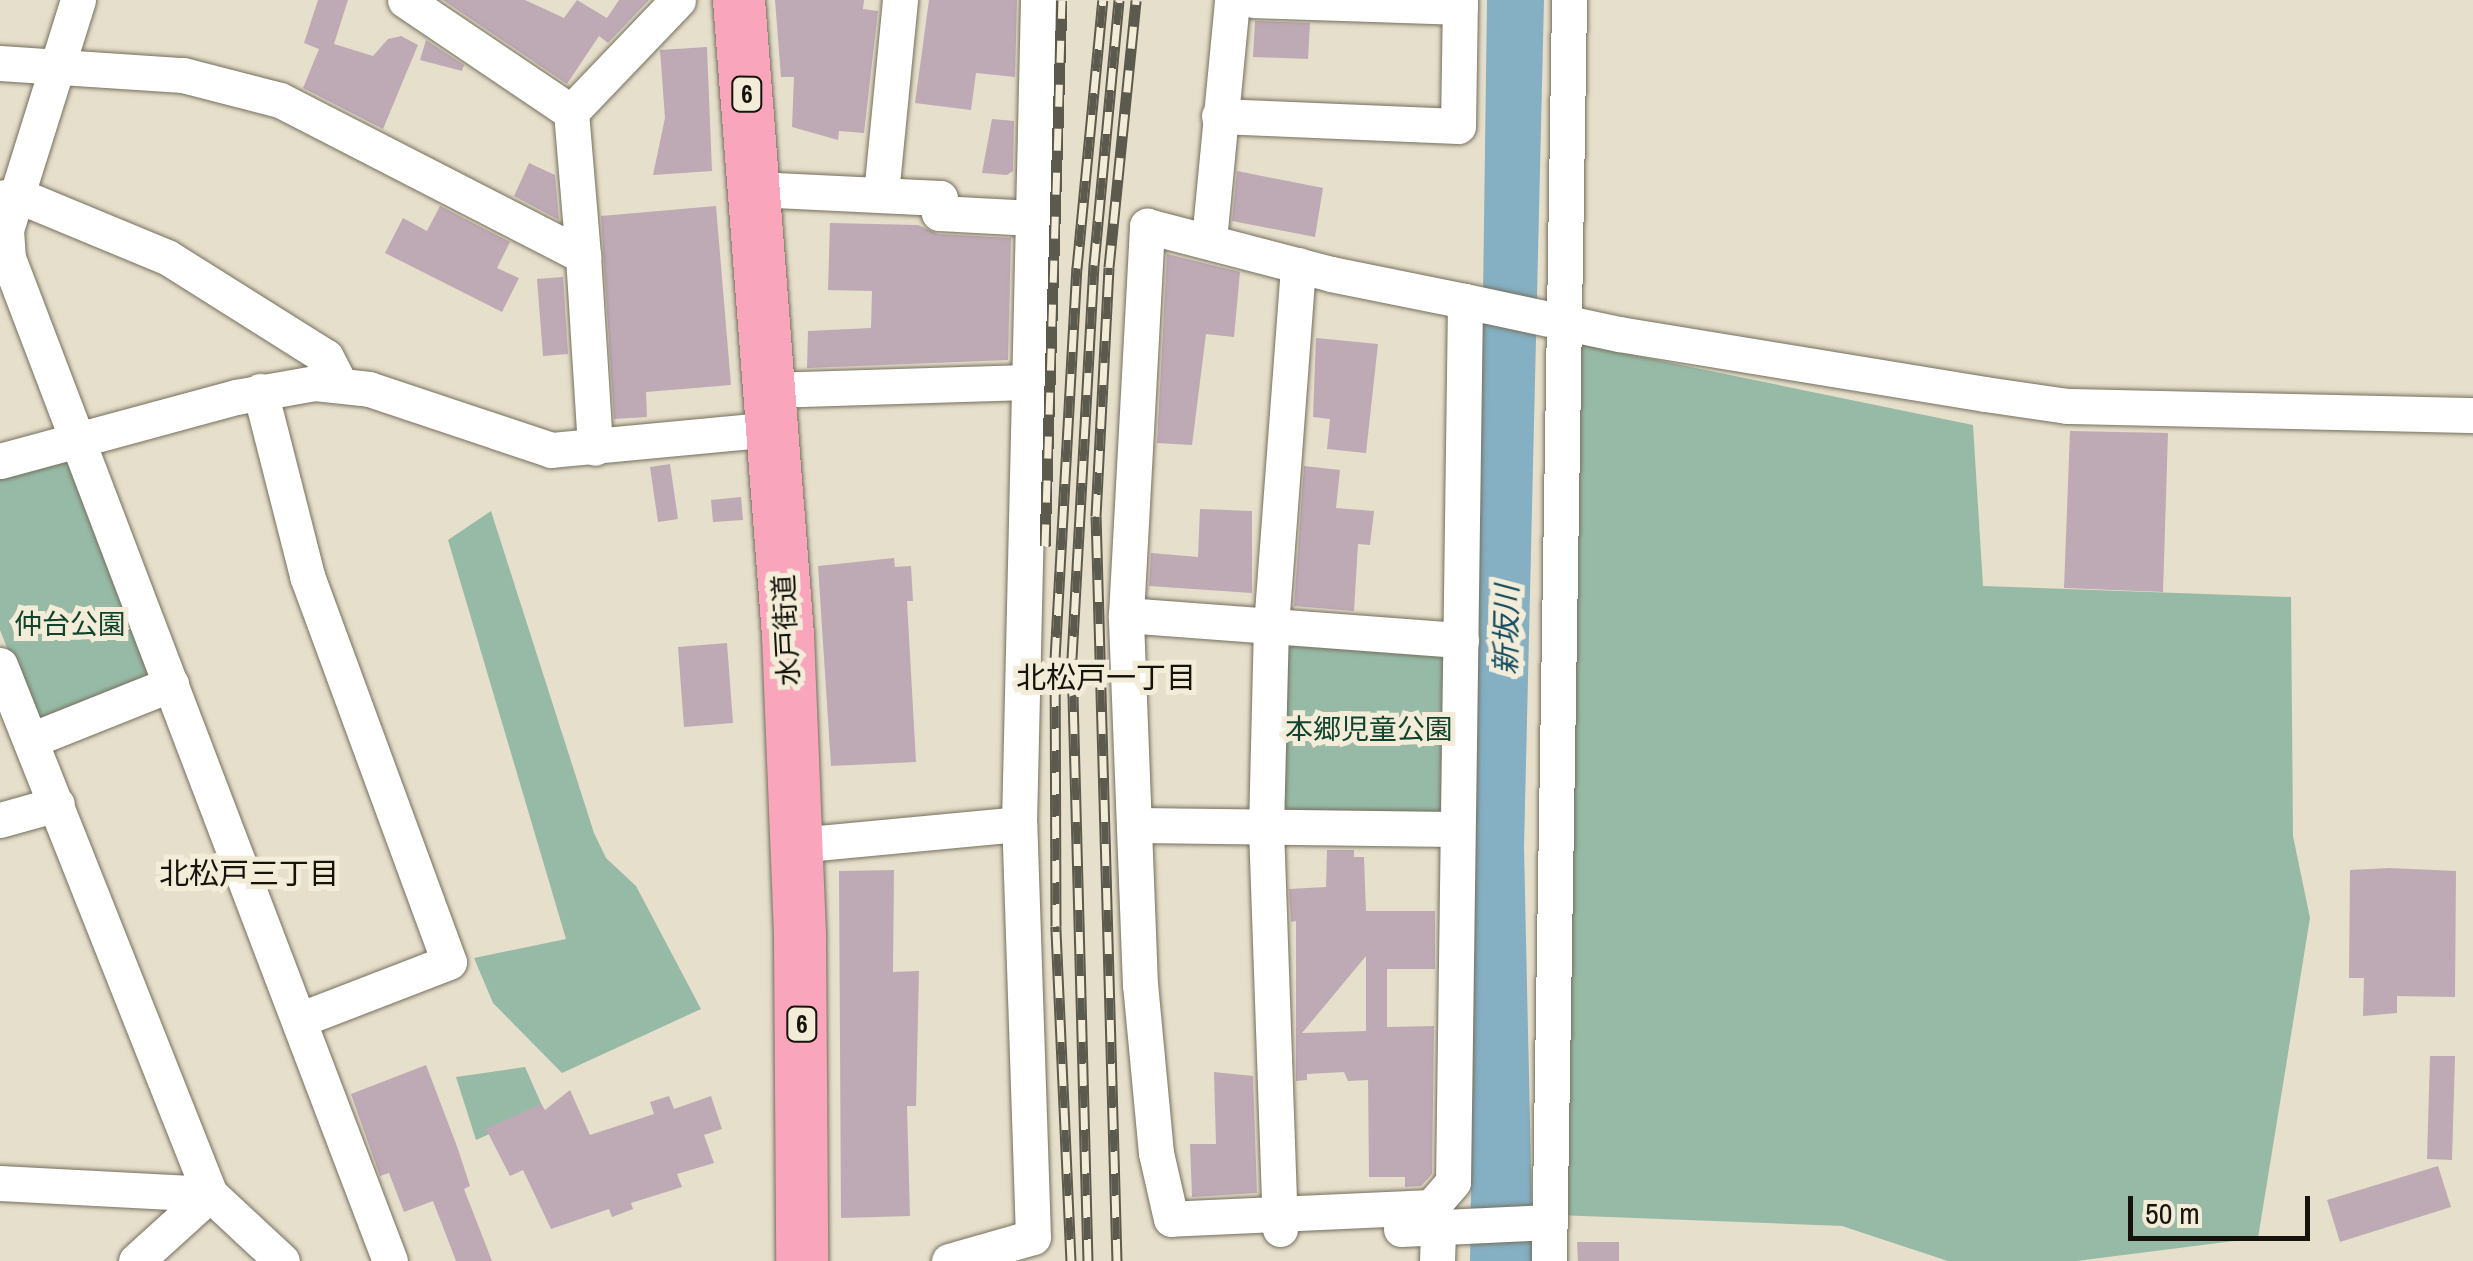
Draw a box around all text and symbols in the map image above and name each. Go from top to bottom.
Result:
road number: 6 [730,74,764,114]
street label: 水戸街道 [766,573,806,687]
water label: 新坂川 [1487,585,1525,675]
park label: 仲台公園 [14,607,126,641]
district label: 北松戸一丁目 [1016,659,1196,695]
park label: 本郷児童公園 [1285,712,1453,746]
district label: 北松戸三丁目 [159,855,339,891]
road number: 6 [784,1004,820,1044]
scale bar [2133,1176,2316,1238]
text: 50 m [2145,1193,2200,1233]

